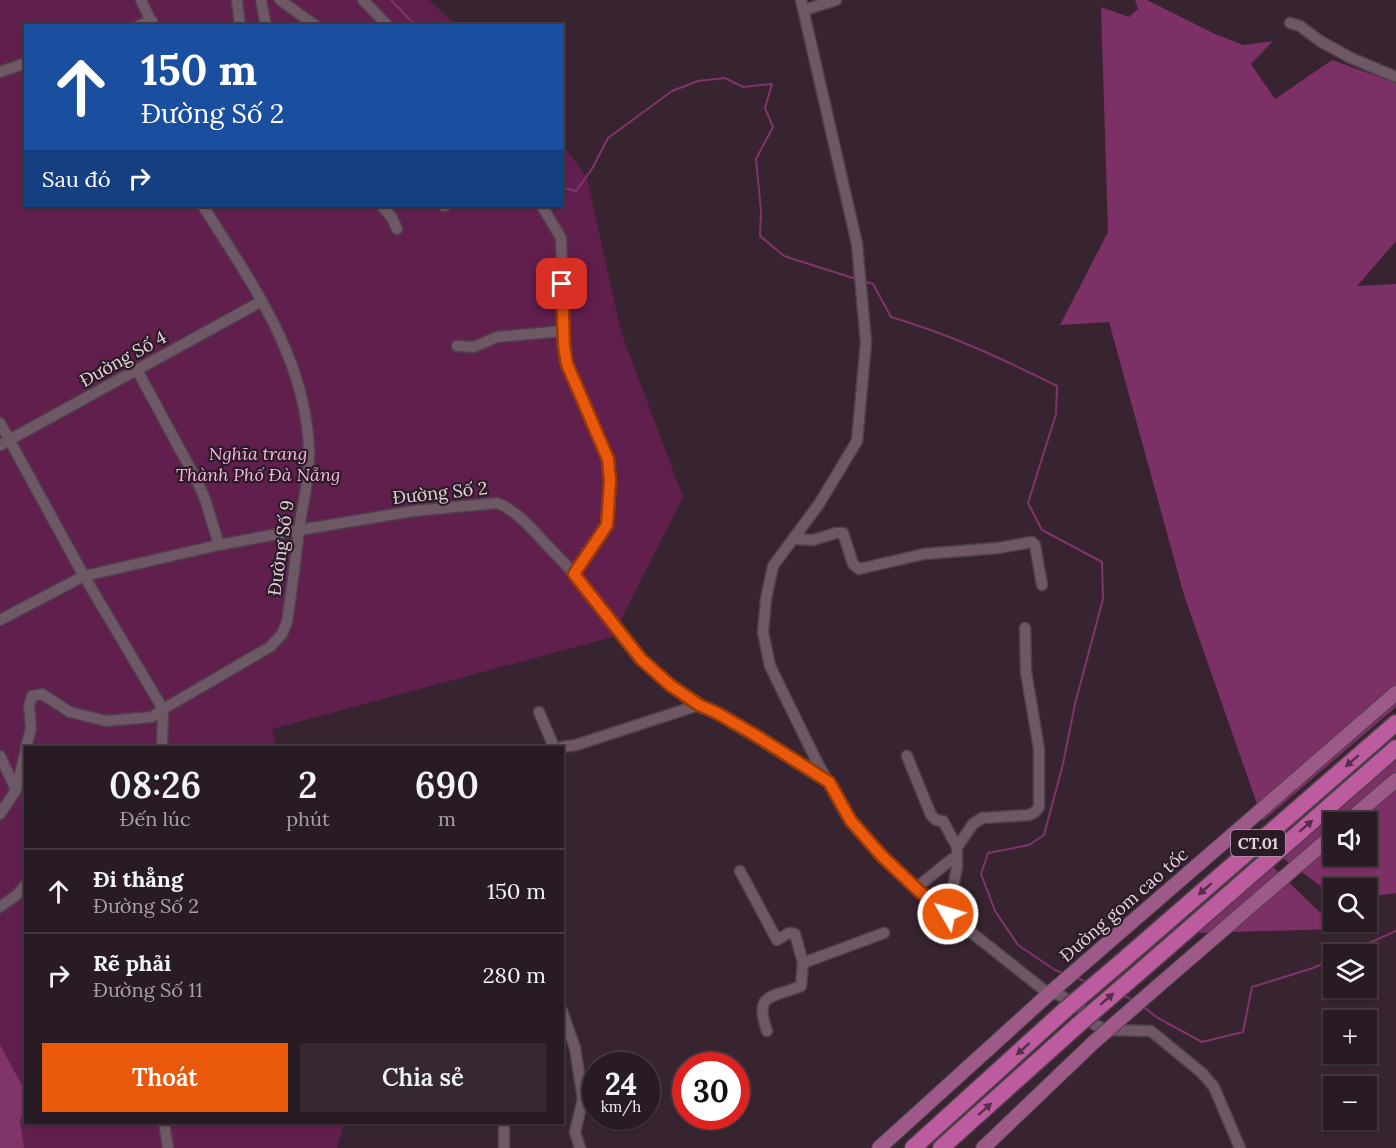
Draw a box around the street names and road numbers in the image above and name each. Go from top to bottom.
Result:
street label: Đường Số 4 [75,325,170,392]
street label: Đường Số 2 [391,476,489,509]
street label: Đường Số 9 [262,499,299,597]
road number: CT.01 [1231,830,1285,856]
street label: Đường gom cao tốc [1055,843,1193,967]

